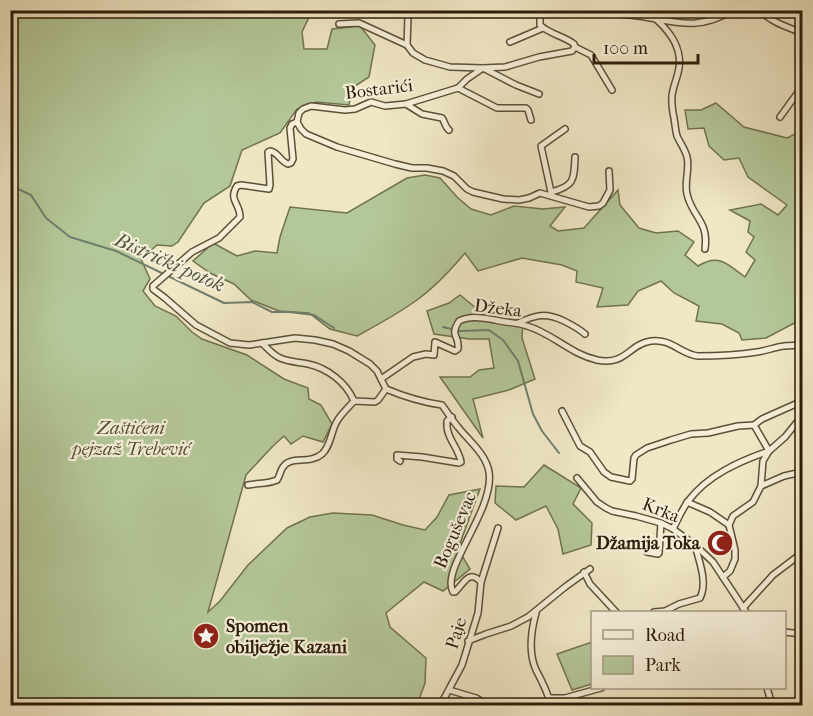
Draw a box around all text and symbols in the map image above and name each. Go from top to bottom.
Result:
scale bar [594,27,698,65]
text: 100 m [603,38,648,59]
street label: Bostarići [344,75,415,104]
water label: Bistrički potok [110,228,228,297]
street label: Džeka [473,295,524,322]
park label: Zaštićeni pejzaž Trebević [69,418,193,460]
street label: Boguševac [430,489,481,572]
street label: Krka [639,494,683,528]
mosque icon: Džamija Toka [705,528,735,558]
place label: Džamija Toka [596,533,701,554]
legend [591,611,786,689]
street label: Paje [441,614,472,652]
place label: Spomen obilježje Kazani [226,616,348,658]
place icon: Spomen obilježje Kazani [191,621,221,651]
text: Road [645,625,685,646]
text: Park [645,655,682,676]

